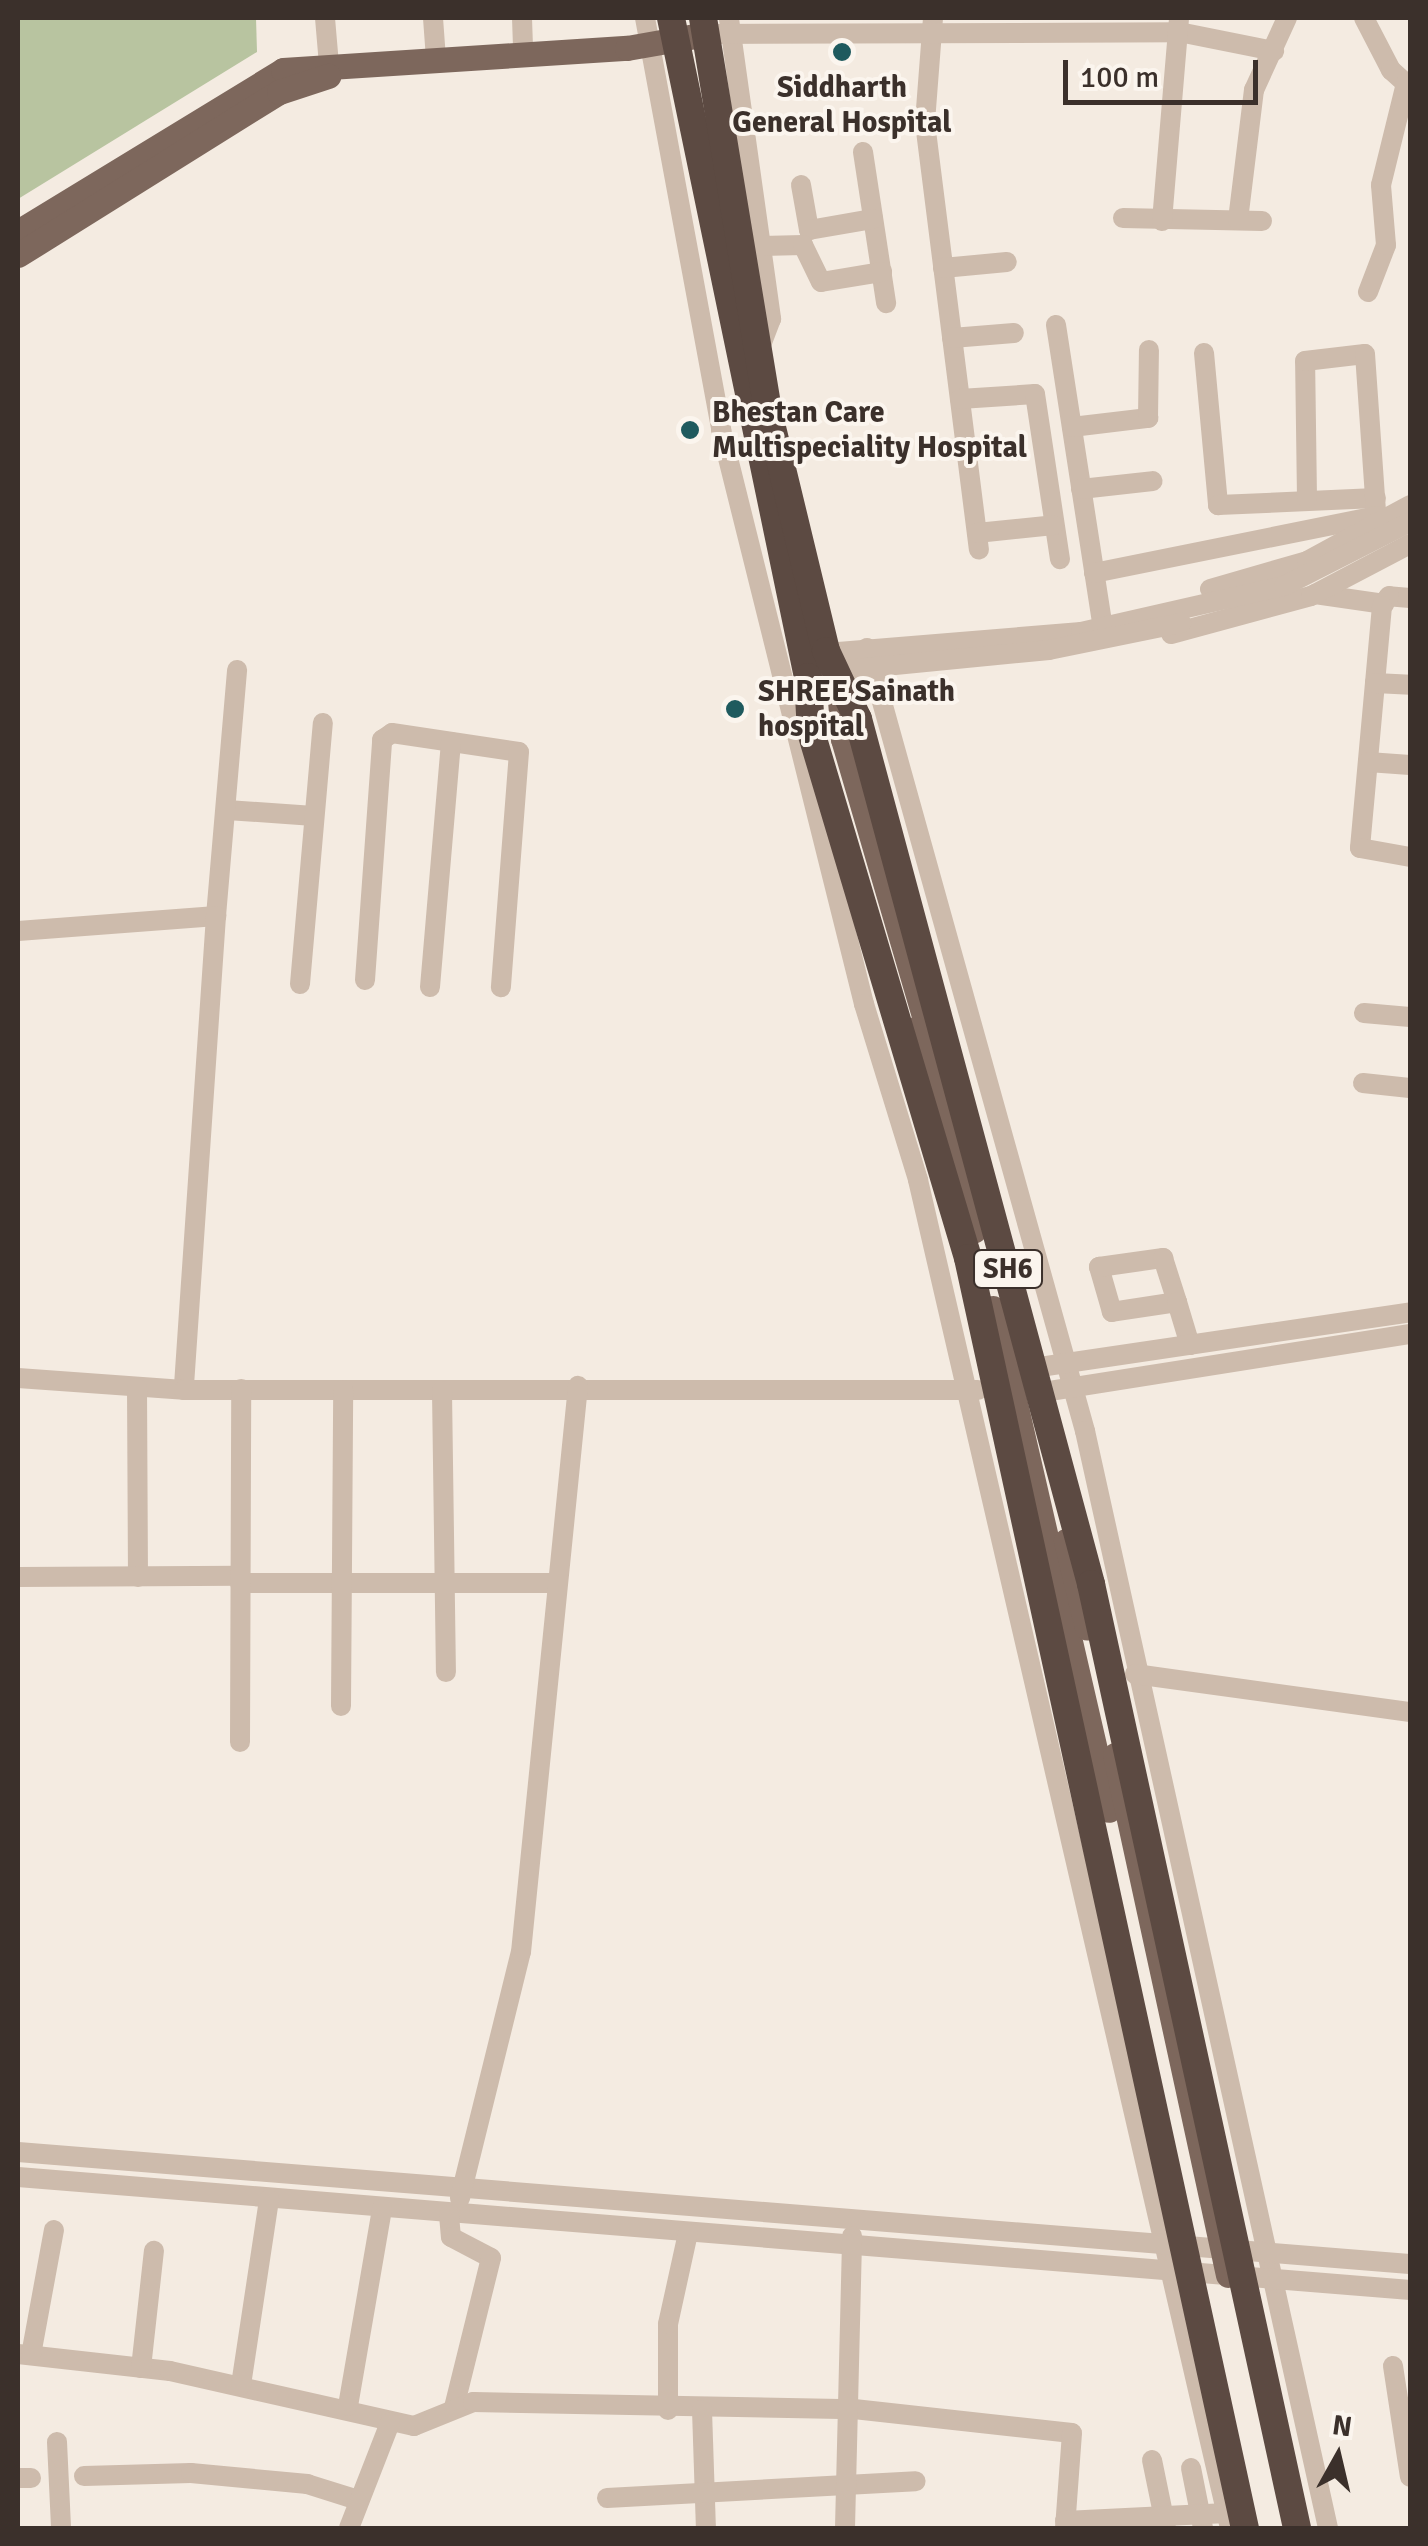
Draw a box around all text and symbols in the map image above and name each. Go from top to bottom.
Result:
marker: Siddharth General Hospital [829,39,855,65]
scale bar [1068,40,1263,102]
text: 100 m [1080,59,1159,96]
place label: Siddharth General Hospital [732,70,952,140]
place label: Bhestan Care Multispeciality Hospital [712,395,1027,466]
marker: Bhestan Care Multispeciality Hospital [677,417,703,443]
place label: SHREE Sainath hospital [758,674,955,744]
marker: SHREE Sainath hospital [722,696,748,722]
road number: SH6 [973,1246,1043,1292]
north arrow [1288,2406,1388,2506]
text: N [1330,2408,1354,2444]

